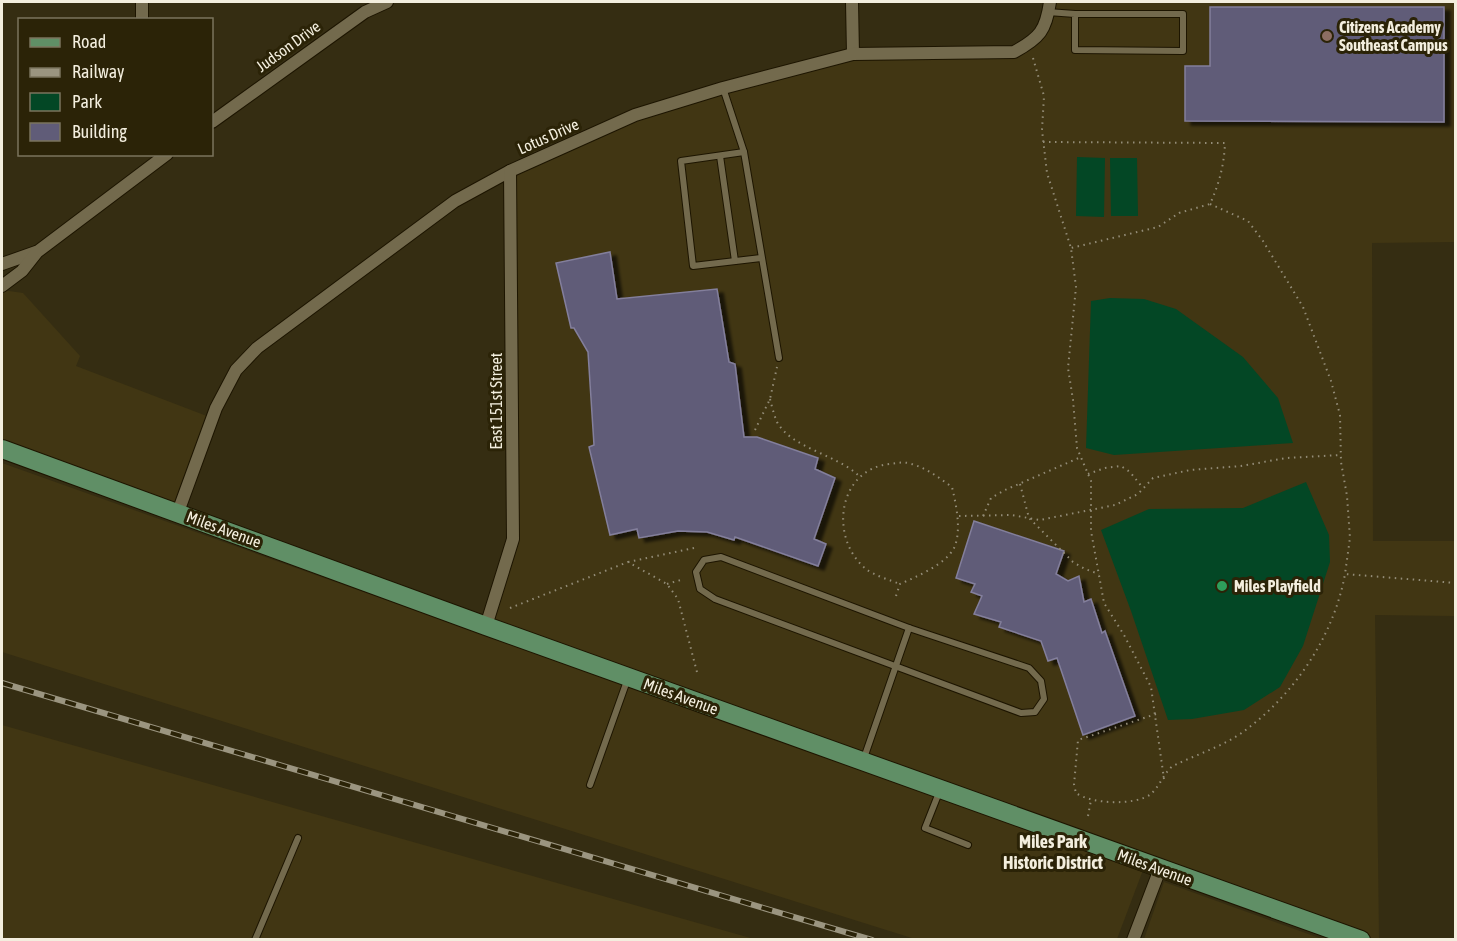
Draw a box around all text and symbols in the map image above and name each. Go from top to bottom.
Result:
street label: Judson Drive [253,17,323,75]
legend [18,18,213,156]
place label: Citizens Academy Southeast Campus [1339,18,1448,54]
marker: Citizens Academy Southeast Campus [1320,29,1334,43]
text: Road [72,31,106,52]
text: Railway [72,61,124,82]
text: Park [72,91,102,112]
street label: Lotus Drive [515,115,581,157]
text: Building [72,121,127,142]
street label: East 151st Street [487,352,505,449]
street label: Miles Avenue [184,507,264,551]
place label: Miles Playfield [1234,577,1321,595]
marker: Miles Playfield [1215,579,1229,593]
street label: Miles Avenue [641,674,721,718]
district label: Miles Park Historic District [1003,831,1104,873]
street label: Miles Avenue [1115,845,1195,889]

